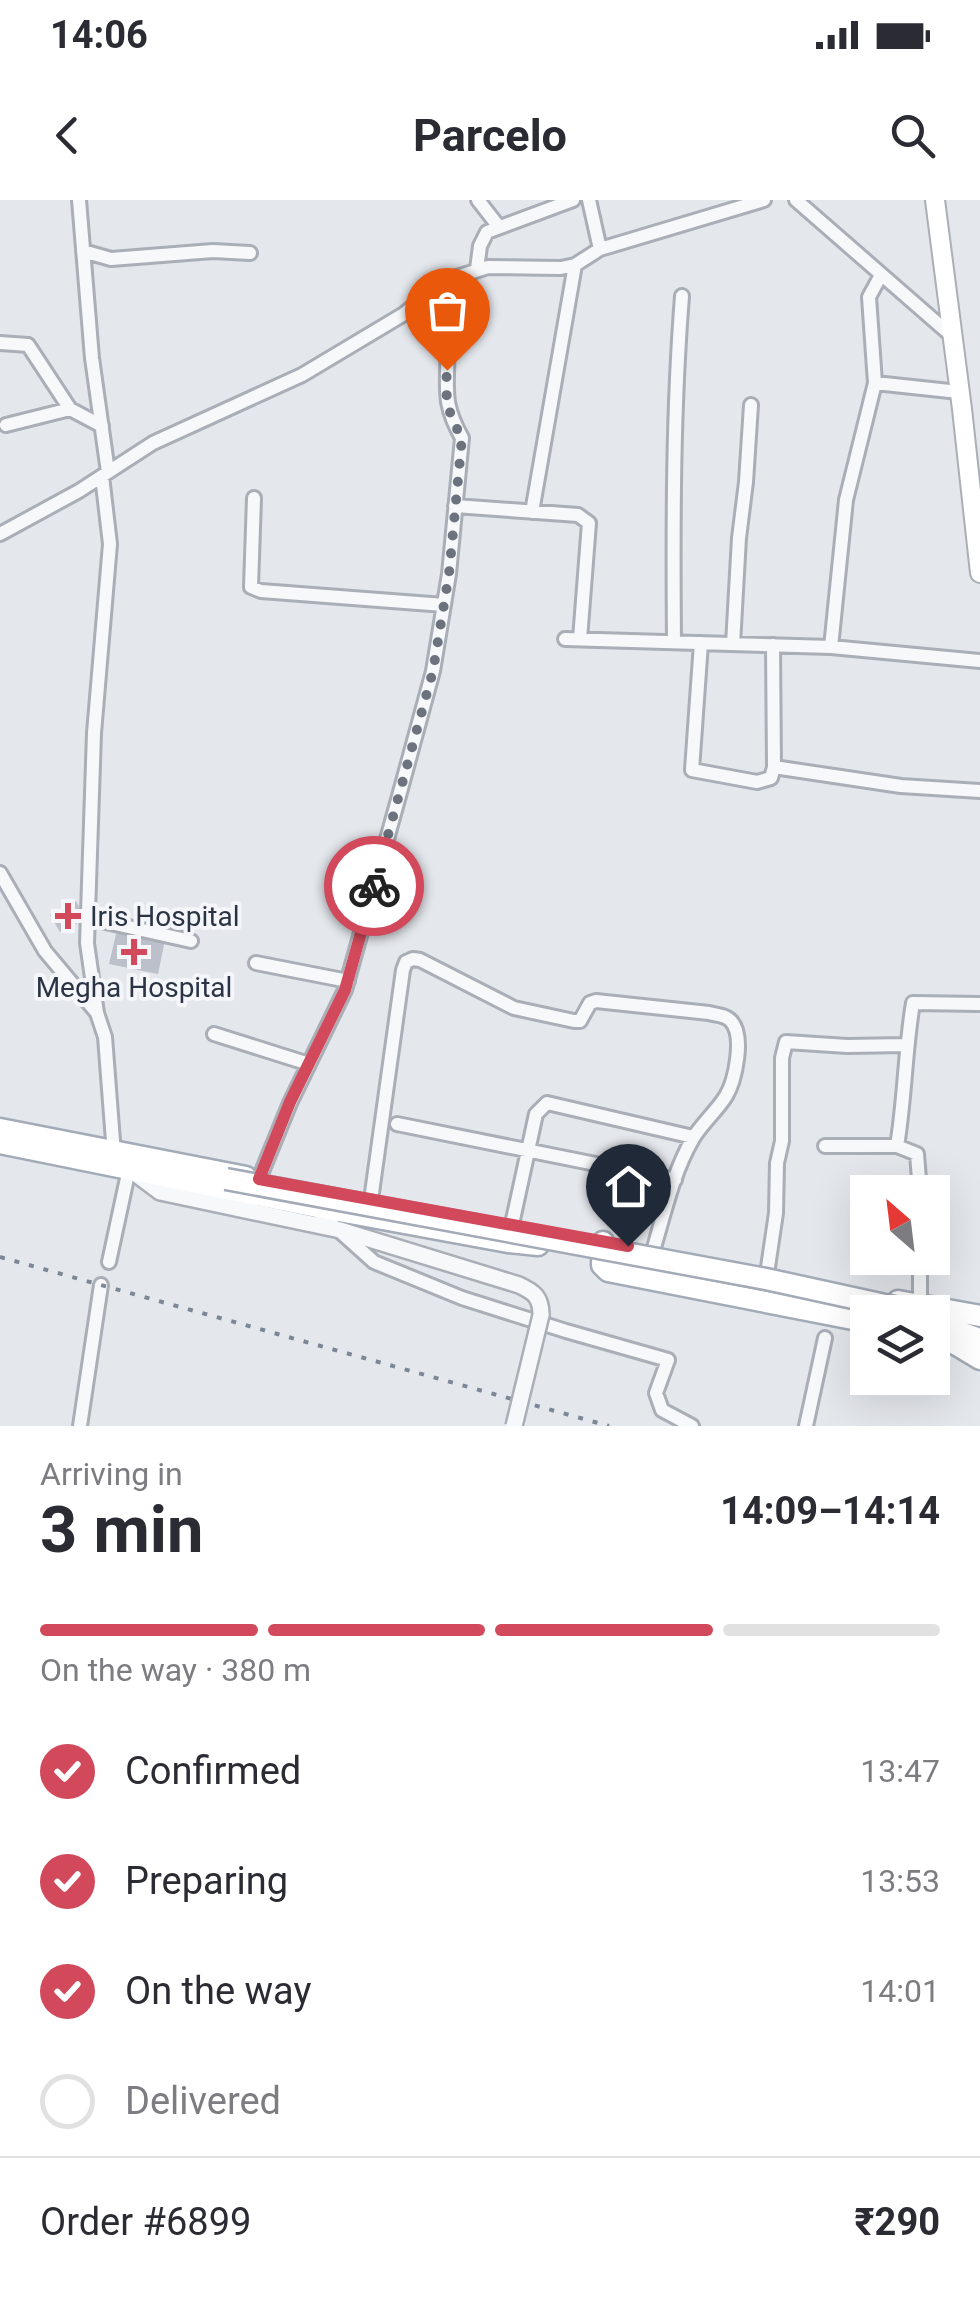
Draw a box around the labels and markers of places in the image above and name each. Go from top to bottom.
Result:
pin [405,268,490,371]
place label: Iris Hospital [90,900,239,933]
marker: Iris Hospital [55,903,81,929]
marker: Megha Hospital [121,939,147,965]
place label: Megha Hospital [36,971,232,1004]
pin [586,1144,671,1247]

